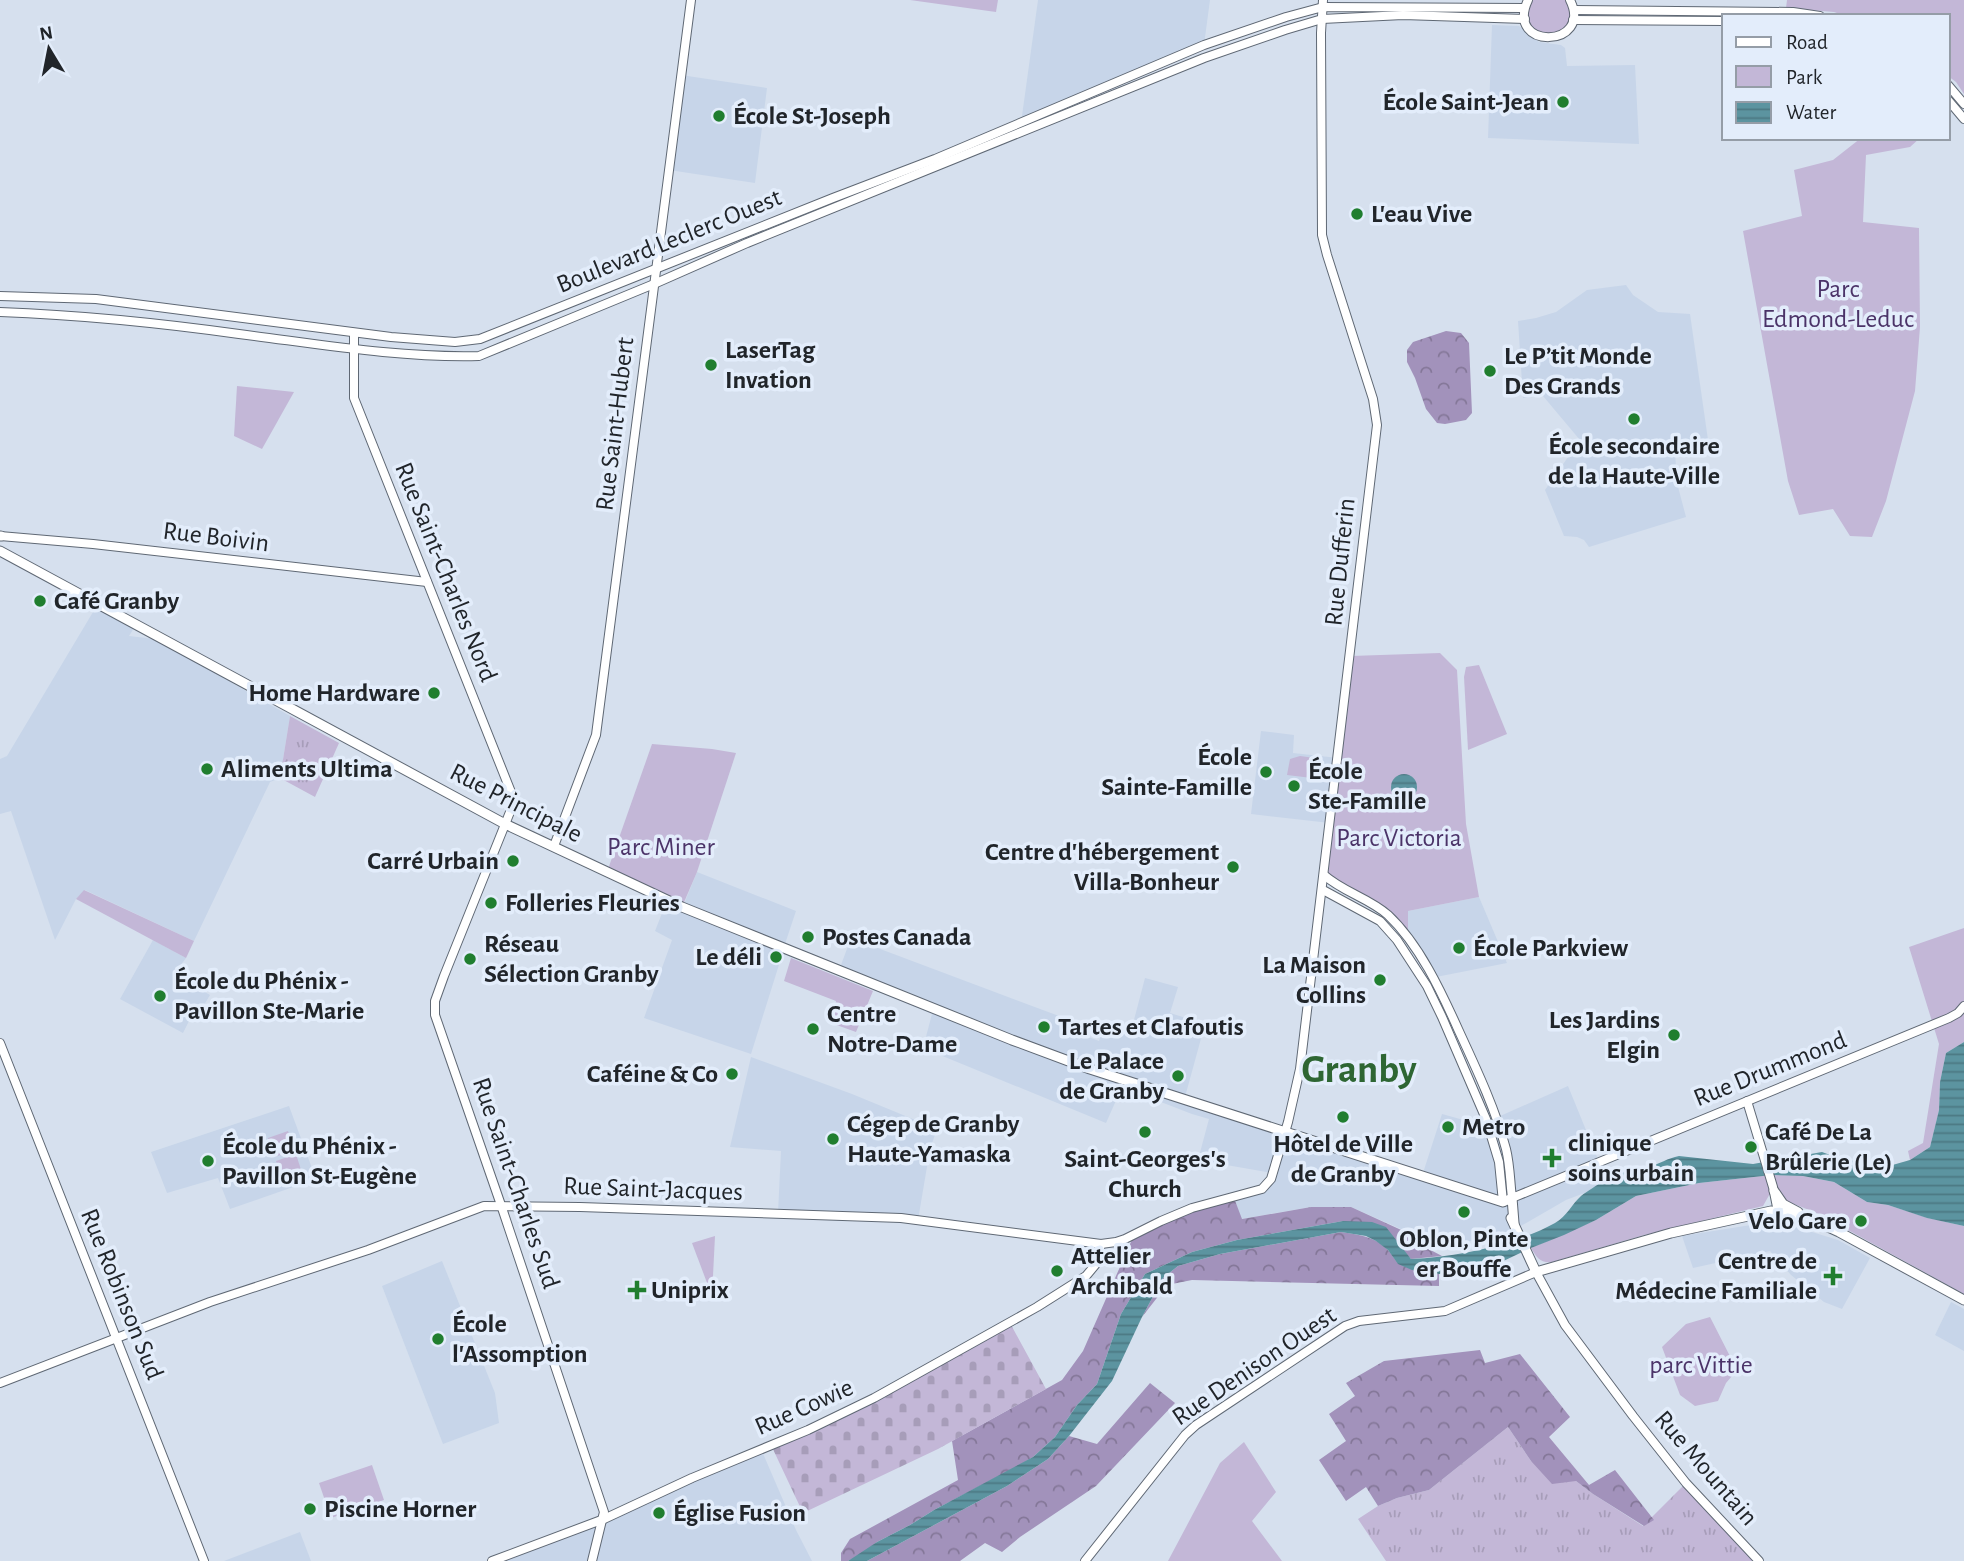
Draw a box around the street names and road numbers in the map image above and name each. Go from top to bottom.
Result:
street label: Boulevard Leclerc Ouest [553,184,785,298]
street label: Rue Saint-Hubert [591,336,639,512]
street label: Rue Saint-Charles Nord [390,459,502,685]
street label: Rue Dufferin [1320,497,1360,627]
street label: Rue Boivin [161,518,271,556]
street label: Rue Principale [446,759,586,847]
street label: Rue Drummond [1690,1027,1850,1111]
street label: Rue Saint-Charles Sud [468,1074,564,1292]
street label: Rue Saint-Jacques [563,1173,743,1205]
street label: Rue Robinson Sud [76,1205,168,1383]
street label: Rue Denison Ouest [1167,1302,1341,1430]
street label: Rue Cowie [751,1374,857,1440]
street label: Rue Mountain [1649,1406,1763,1530]

